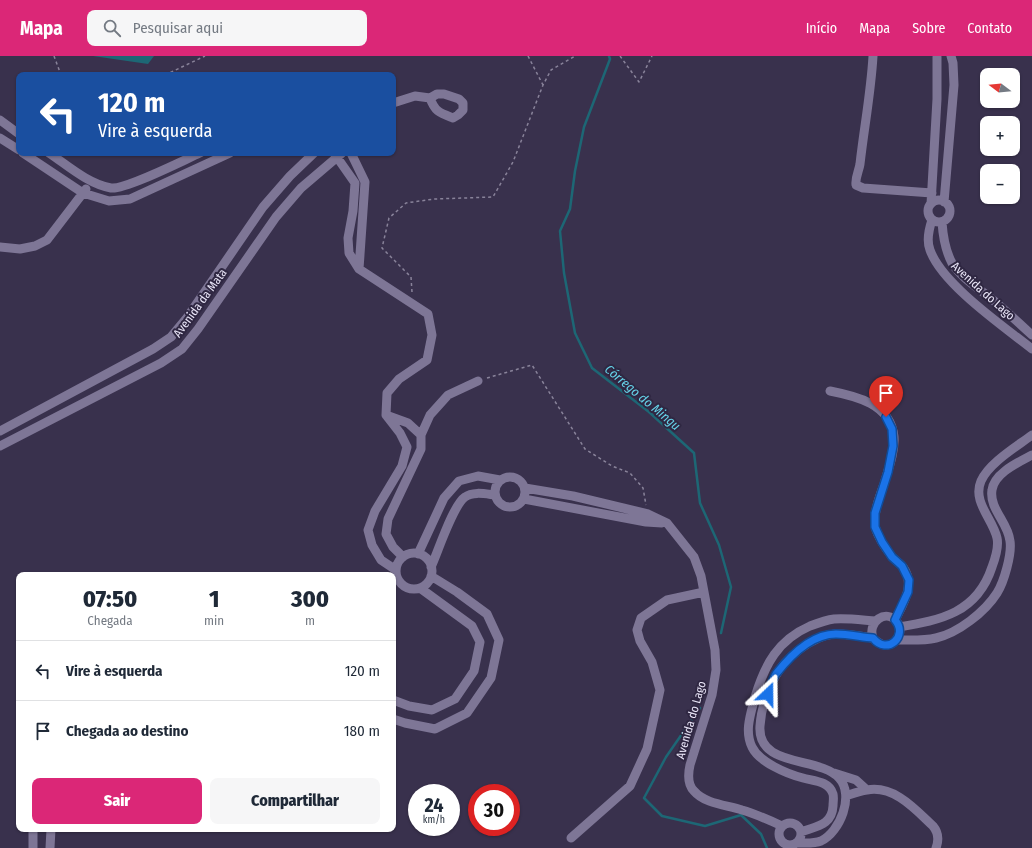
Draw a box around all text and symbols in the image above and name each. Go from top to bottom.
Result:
search box [87,10,367,46]
text: Mapa [20,17,63,40]
icon: search [101,17,123,39]
text: Pesquisar aqui [133,19,223,37]
text: Início [806,20,837,37]
text: Mapa [859,20,890,37]
text: Sobre [912,20,945,37]
text: Contato [967,20,1012,37]
north arrow [980,68,1020,108]
map controls [980,68,1020,204]
text: 120 m [98,86,165,119]
icon: left [32,88,84,140]
button: + [980,116,1020,156]
text: Vire à esquerda [98,120,212,142]
button: − [980,164,1020,204]
street label: Avenida do Lago [948,259,1018,323]
street label: Avenida da Mata [170,266,230,340]
water label: Córrego do Mingu [602,361,684,433]
pin [869,376,903,417]
icon: arrive [875,382,897,404]
text: 07:50 [83,585,137,613]
text: 1 [209,585,219,613]
text: 300 [291,585,329,613]
text: Chegada [87,613,133,628]
text: min [204,613,224,628]
text: m [305,613,315,628]
icon: left [32,660,54,682]
text: Vire à esquerda [66,662,163,680]
text: 120 m [345,662,380,680]
position arrow [747,673,789,715]
street label: Avenida do Lago [673,679,709,761]
icon: arrive [32,720,54,742]
text: Chegada ao destino [66,722,188,740]
text: 180 m [344,722,380,740]
button: Sair [32,778,202,824]
button: Compartilhar [210,778,380,824]
speed limit sign: 30 [468,784,520,836]
text: 24 [424,793,444,817]
text: km/h [423,814,445,826]

